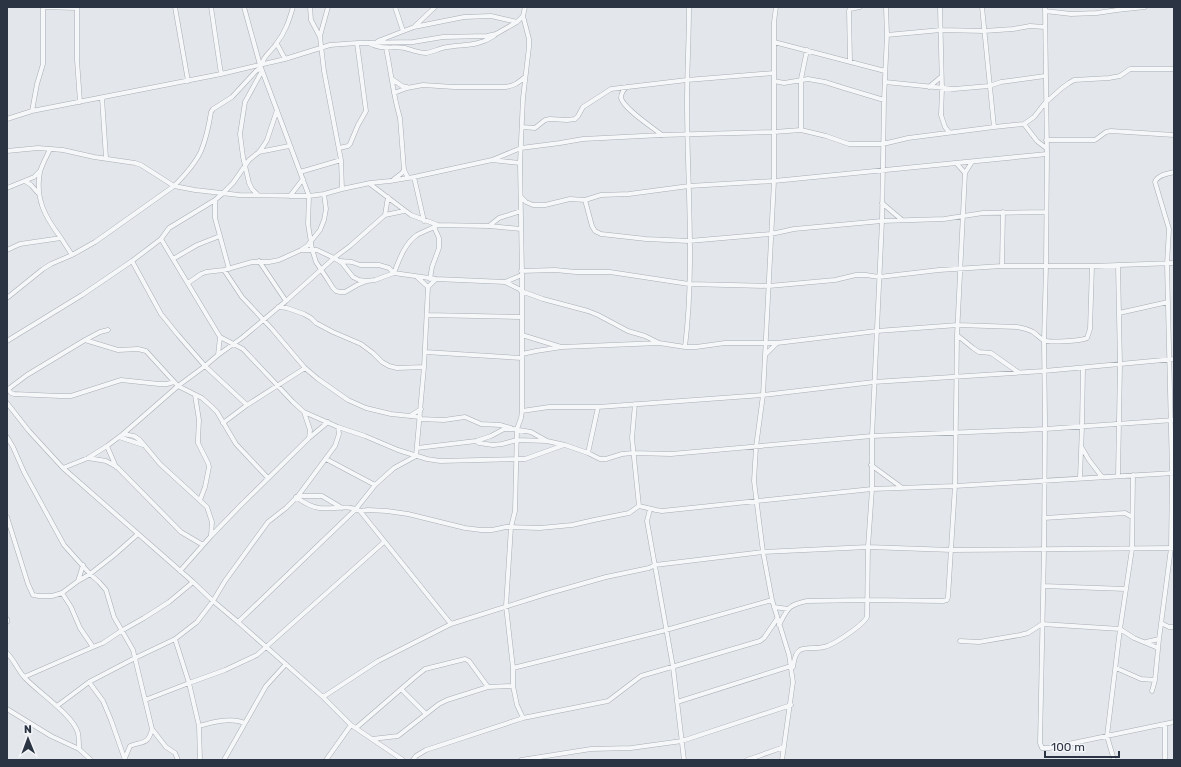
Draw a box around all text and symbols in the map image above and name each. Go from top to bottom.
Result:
north arrow [8,719,48,759]
text: N [24,723,32,736]
scale bar [1045,733,1119,759]
text: 100 m [1051,740,1085,754]

